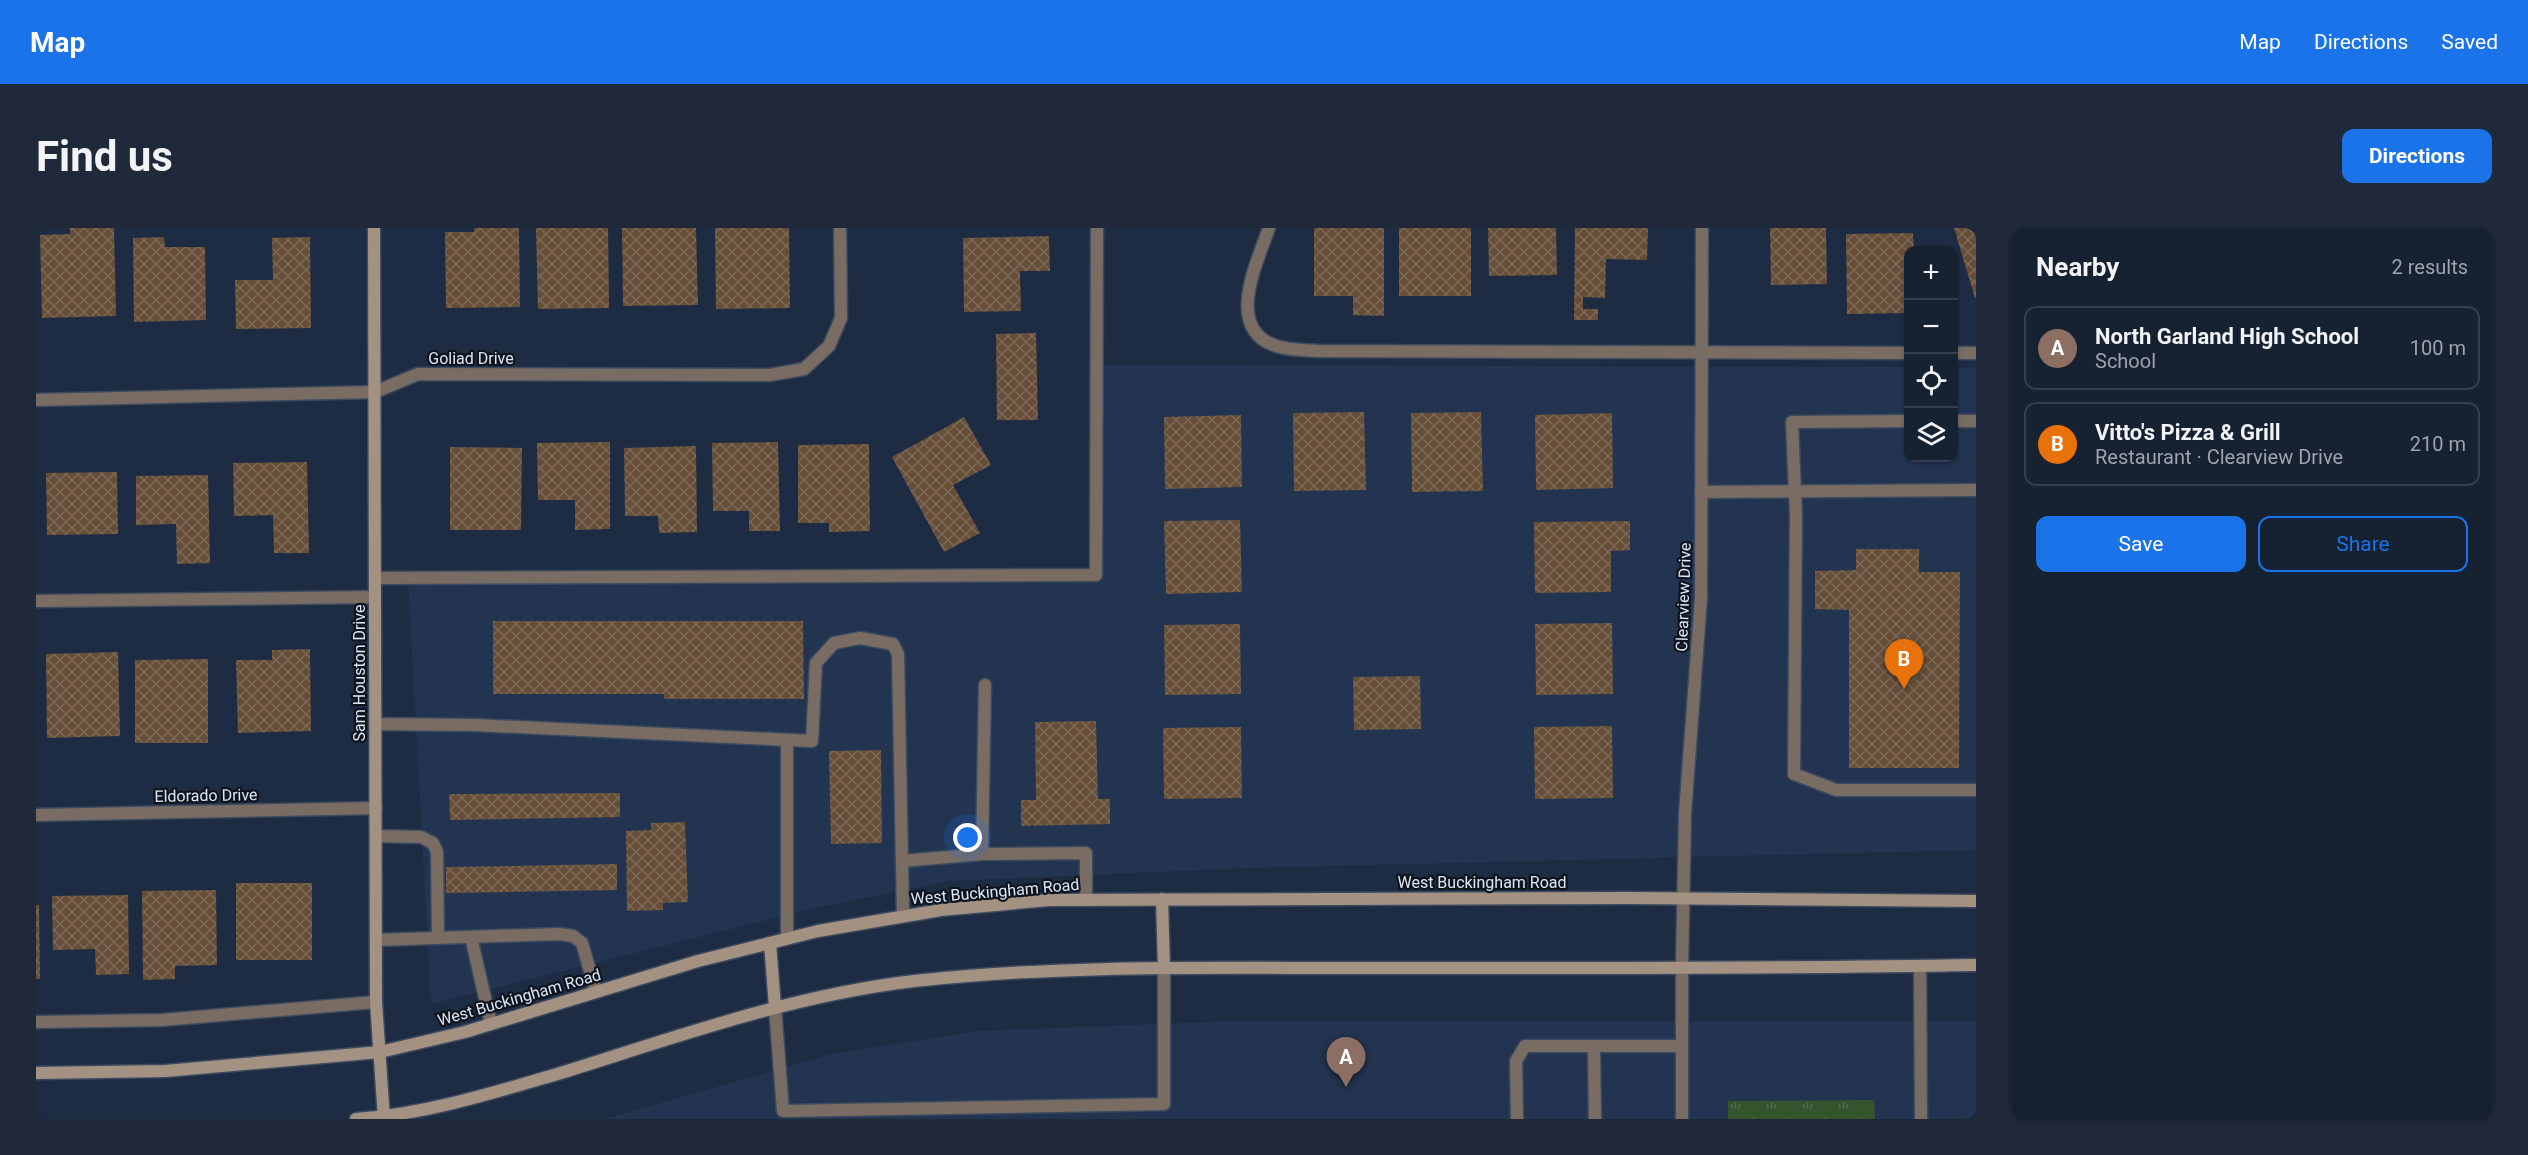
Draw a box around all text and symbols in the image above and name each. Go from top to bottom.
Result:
text: Map [30,26,85,59]
text: Map [2239,30,2281,54]
text: Directions [2314,30,2408,54]
text: Saved [2441,30,2498,54]
button: Directions [2342,129,2492,183]
text: Find us [36,132,173,181]
map controls [1904,246,1958,462]
button: + [1904,246,1958,300]
text: Nearby [2036,252,2119,282]
text: 2 results [2392,255,2468,279]
button: − [1904,300,1958,354]
text: North Garland High School [2095,324,2359,349]
text: A [2051,336,2064,360]
text: 100 m [2410,336,2466,360]
street label: Goliad Drive [428,349,514,368]
text: School [2095,349,2156,373]
button: locate [1904,354,1958,408]
button: layers [1904,408,1958,462]
text: Vitto's Pizza & Grill [2095,420,2281,445]
text: B [2051,432,2064,456]
text: 210 m [2410,432,2466,456]
text: Restaurant · Clearview Drive [2095,445,2343,469]
button: Save [2036,516,2246,572]
button: Share [2258,516,2468,572]
street label: Clearview Drive [1672,542,1695,652]
street label: Sam Houston Drive [350,605,369,741]
pin: B [1884,640,1924,689]
street label: Eldorado Drive [154,785,258,806]
your location [953,823,982,852]
street label: West Buckingham Road [1397,873,1567,892]
street label: West Buckingham Road [910,875,1080,908]
street label: West Buckingham Road [435,965,603,1030]
pin: A [1326,1038,1366,1087]

